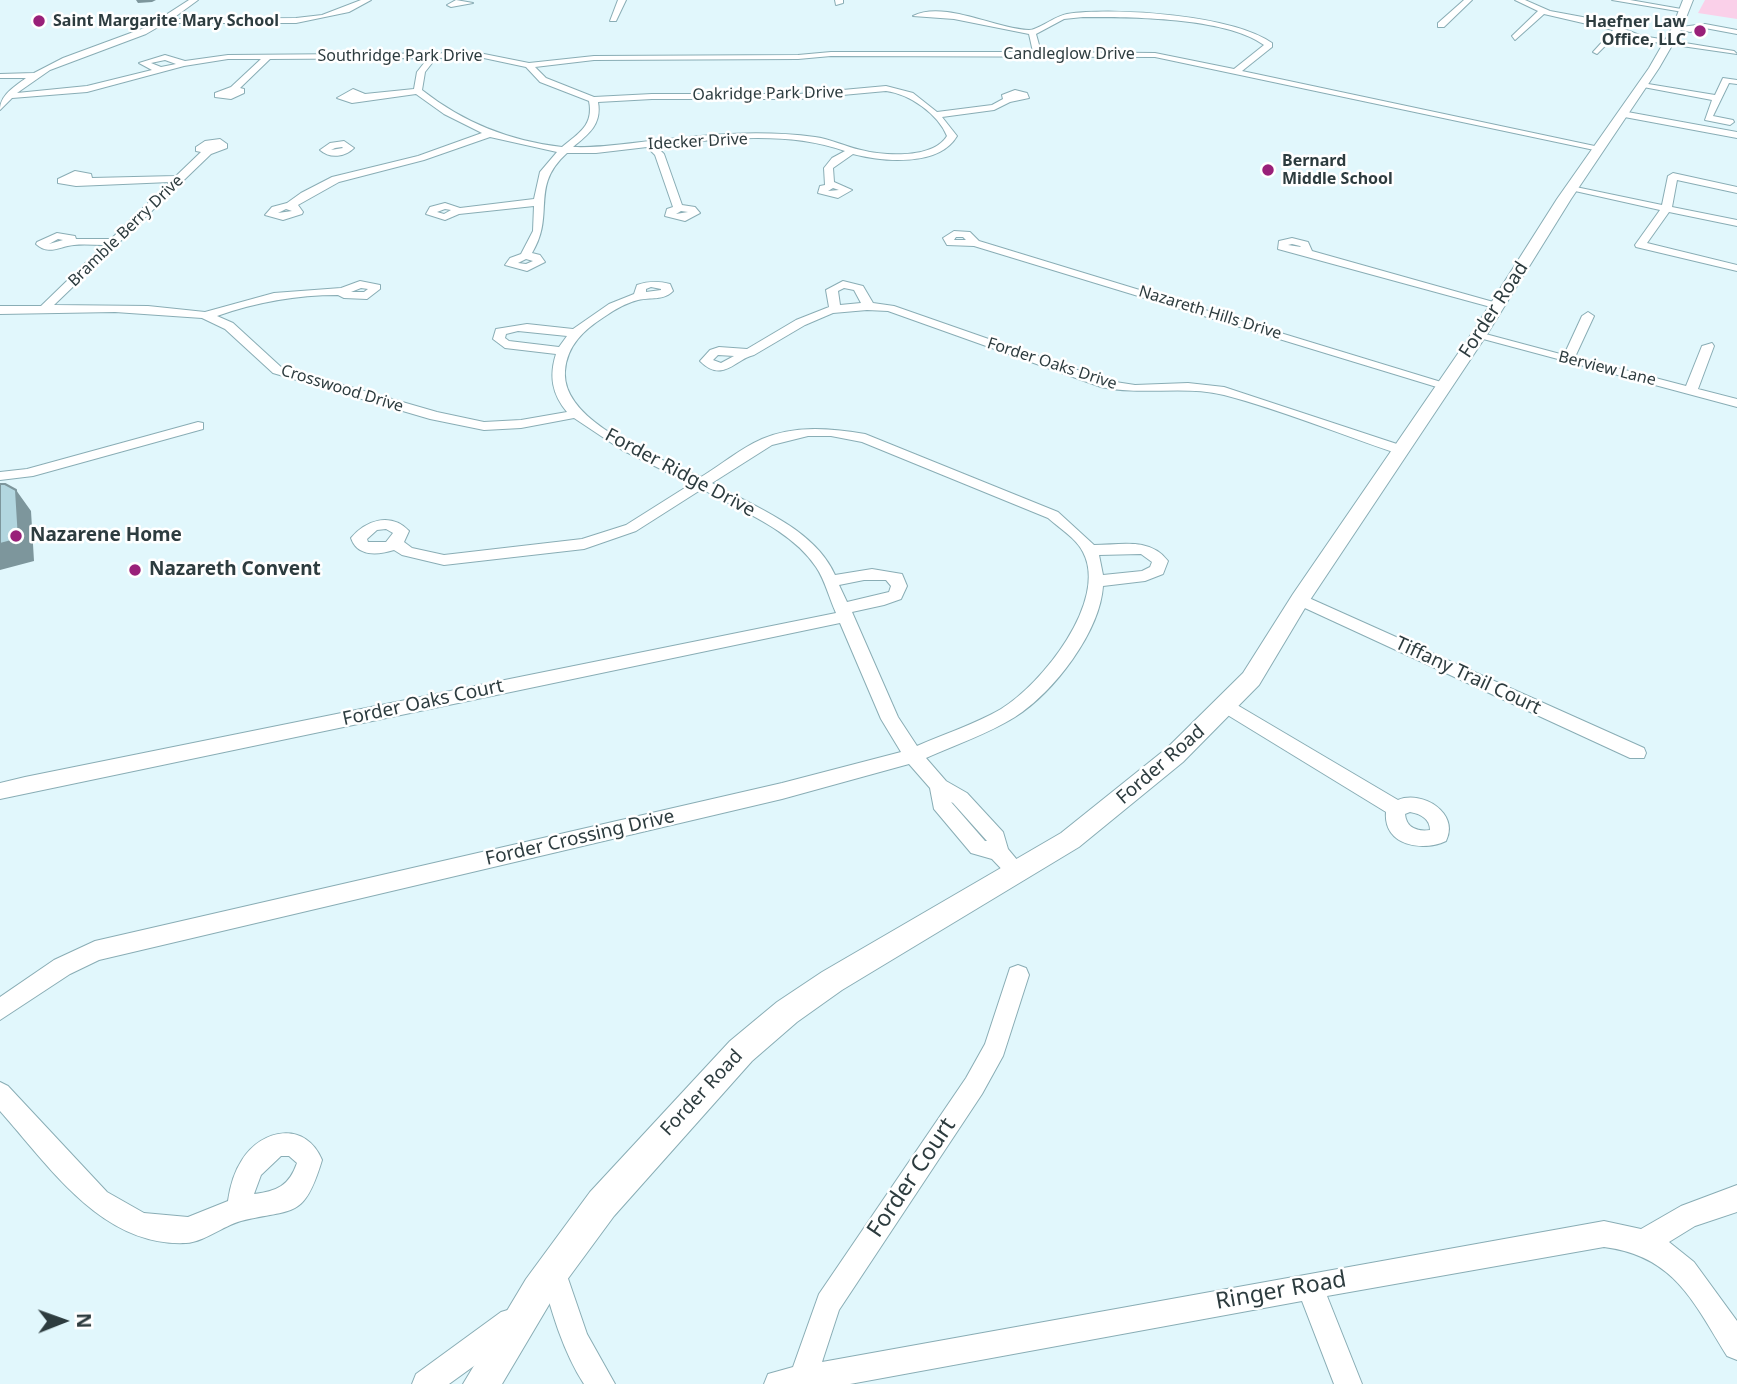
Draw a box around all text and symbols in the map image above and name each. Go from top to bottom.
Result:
place label: Saint Margarite Mary School [53,11,279,31]
place label: Haefner Law Office, LLC [1585,12,1686,50]
marker: Saint Margarite Mary School [31,13,47,29]
marker: Haefner Law Office, LLC [1692,23,1708,39]
street label: Candleglow Drive [1003,44,1135,64]
street label: Southridge Park Drive [317,46,483,66]
street label: Oakridge Park Drive [692,83,844,105]
street label: Idecker Drive [648,130,748,154]
place label: Bernard Middle School [1282,151,1393,189]
marker: Bernard Middle School [1260,162,1276,178]
street label: Bramble Berry Drive [65,171,187,291]
street label: Forder Road [1455,258,1533,362]
street label: Nazareth Hills Drive [1136,282,1284,344]
street label: Forder Oaks Drive [985,334,1119,394]
street label: Berview Lane [1556,348,1658,390]
street label: Crosswood Drive [279,361,405,417]
street label: Forder Ridge Drive [601,424,759,522]
place label: Nazarene Home [30,525,182,547]
marker: Nazarene Home [8,528,24,544]
place label: Nazareth Convent [149,559,321,581]
marker: Nazareth Convent [127,562,143,578]
street label: Tiffany Trail Court [1392,632,1544,720]
street label: Forder Oaks Court [341,675,505,731]
street label: Forder Road [1112,720,1210,810]
street label: Forder Crossing Drive [483,805,677,871]
street label: Forder Road [656,1045,748,1141]
street label: Forder Court [862,1113,962,1243]
street label: Ringer Road [1213,1266,1349,1316]
north arrow [28,1286,98,1356]
text: N [71,1313,97,1329]

